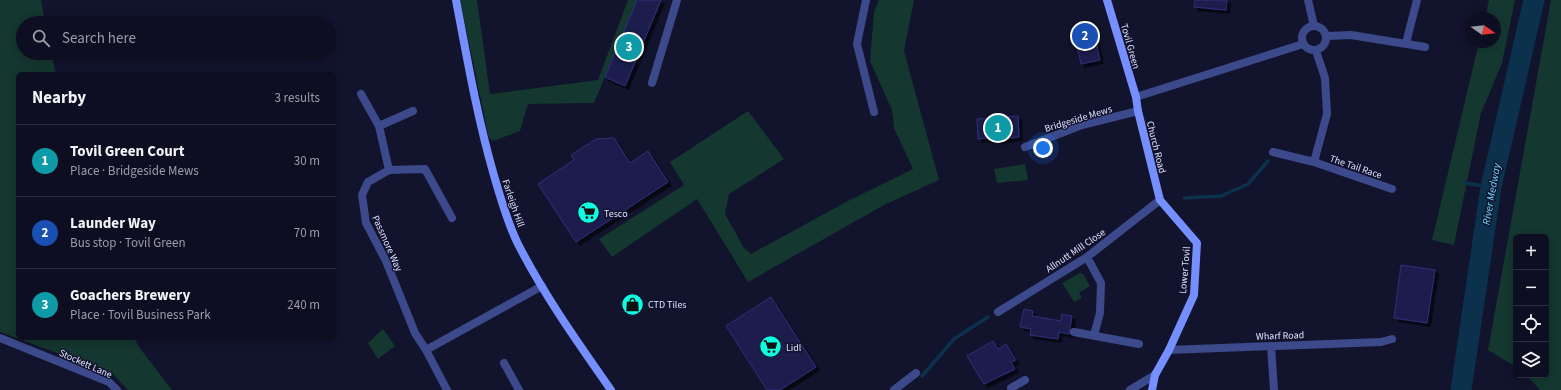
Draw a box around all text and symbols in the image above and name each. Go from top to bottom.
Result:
north arrow [1465,12,1501,48]
search box [16,16,336,60]
pin: 2 [1072,21,1098,51]
street label: Tovil Green [1117,22,1143,71]
icon: search [30,27,52,49]
text: Search here [62,28,136,49]
pin: 3 [616,32,642,62]
text: Nearby [32,86,86,110]
text: 3 results [275,89,320,107]
street label: Bridgeside Mews [1043,102,1114,136]
pin: 1 [985,113,1011,143]
street label: Church Road [1143,120,1169,175]
your location [1033,138,1053,158]
text: Tovil Green Court [70,141,184,162]
street label: The Tail Race [1328,151,1384,182]
text: 1 [42,152,48,170]
text: 30 m [294,152,320,170]
water label: River Medway [1479,161,1504,226]
text: Place · Bridgeside Mews [70,162,199,180]
street label: Farleigh Hill [498,178,528,229]
supermarket icon: Tesco [576,200,602,226]
place label: Tesco [604,207,628,221]
text: Launder Way [70,213,156,234]
street label: Passmore Way [368,213,406,274]
text: 2 [42,224,48,242]
text: 70 m [294,224,320,242]
street label: Allnutt Mill Close [1043,226,1108,276]
text: Bus stop · Tovil Green [70,234,186,252]
map controls [1513,234,1549,378]
button: + [1513,234,1549,270]
street label: Lower Tovil [1176,245,1194,294]
button: − [1513,270,1549,306]
text: Goachers Brewery [70,285,190,306]
shop icon: CTD Tiles [620,291,646,317]
text: 3 [42,296,48,314]
text: 240 m [287,296,320,314]
place label: CTD Tiles [648,298,687,312]
text: Place · Tovil Business Park [70,306,211,324]
button: locate [1513,306,1549,342]
street label: Wharf Road [1256,328,1304,344]
supermarket icon: Lidl [758,334,784,360]
place label: Lidl [786,341,802,355]
button: layers [1513,342,1549,378]
street label: Stockett Lane [57,346,114,382]

